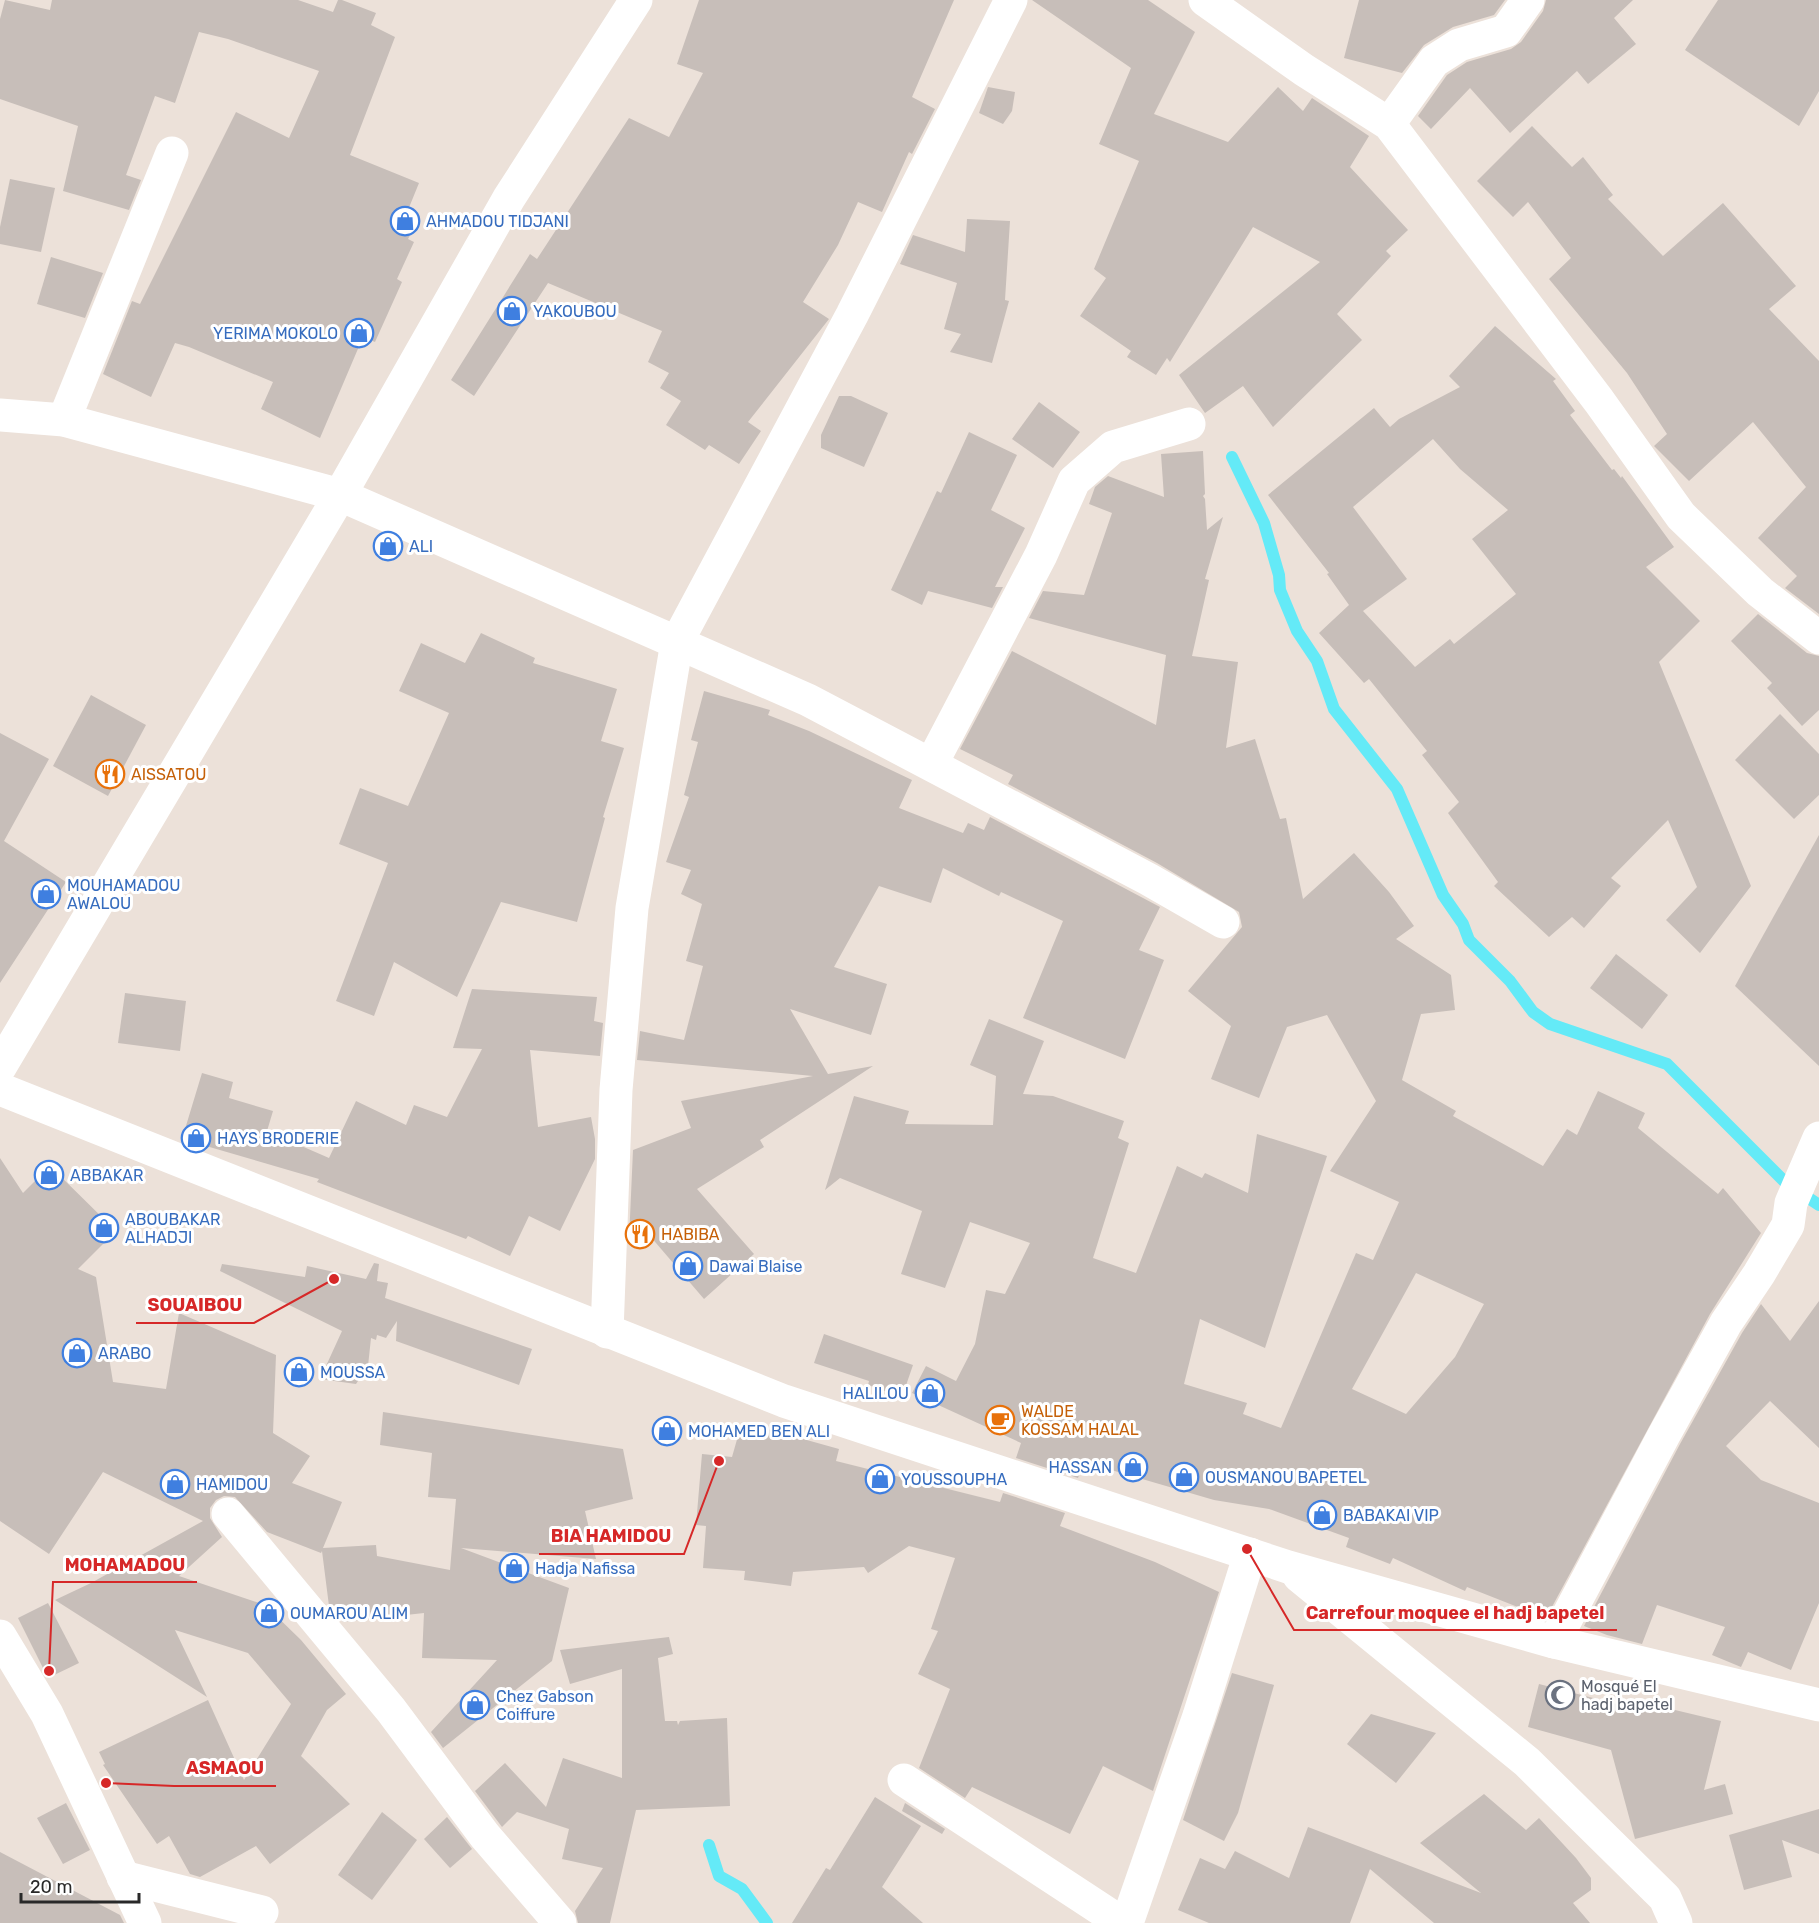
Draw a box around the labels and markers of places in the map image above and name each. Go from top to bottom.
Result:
shop icon: AHMADOU TIDJANI [389,205,421,237]
place label: AHMADOU TIDJANI [426,212,569,231]
shop icon: YAKOUBOU [496,295,528,327]
place label: YAKOUBOU [533,302,617,321]
shop icon: YERIMA MOKOLO [343,317,375,349]
place label: YERIMA MOKOLO [213,324,338,343]
shop icon: ALI [372,530,404,562]
place label: ALI [409,537,433,556]
restaurant icon: AISSATOU [94,758,126,790]
place label: AISSATOU [131,765,206,784]
place label: MOUHAMADOU AWALOU [67,876,180,913]
shop icon: MOUHAMADOU AWALOU [30,878,62,910]
shop icon: HAYS BRODERIE [180,1122,212,1154]
place label: HAYS BRODERIE [217,1129,339,1148]
shop icon: ABBAKAR [33,1159,65,1191]
place label: ABBAKAR [70,1166,144,1185]
place label: ABOUBAKAR ALHADJI [125,1210,221,1247]
shop icon: ABOUBAKAR ALHADJI [88,1212,120,1244]
restaurant icon: HABIBA [624,1218,656,1250]
place label: HABIBA [661,1225,720,1244]
shop icon: Dawai Blaise [672,1250,704,1282]
place label: Dawai Blaise [709,1257,802,1276]
callout: SOUAIBOU [136,1287,254,1323]
shop icon: ARABO [61,1337,93,1369]
place label: ARABO [98,1344,151,1363]
shop icon: MOUSSA [283,1356,315,1388]
place label: MOUSSA [320,1363,385,1382]
shop icon: HALILOU [914,1377,946,1409]
place label: HALILOU [843,1384,909,1403]
place label: WALDE KOSSAM HALAL [1021,1402,1139,1439]
cafe icon: WALDE KOSSAM HALAL [984,1404,1016,1436]
shop icon: MOHAMED BEN ALI [651,1415,683,1447]
place label: MOHAMED BEN ALI [688,1422,830,1441]
shop icon: HASSAN [1117,1451,1149,1483]
place label: HASSAN [1048,1458,1112,1477]
shop icon: OUSMANOU BAPETEL [1168,1461,1200,1493]
shop icon: YOUSSOUPHA [864,1463,896,1495]
shop icon: HAMIDOU [159,1468,191,1500]
place label: OUSMANOU BAPETEL [1205,1468,1367,1487]
place label: YOUSSOUPHA [901,1470,1008,1489]
place label: HAMIDOU [196,1475,268,1494]
shop icon: BABAKAI VIP [1306,1499,1338,1531]
place label: BABAKAI VIP [1343,1506,1439,1525]
callout: BIA HAMIDOU [539,1518,684,1554]
callout: MOHAMADOU [53,1546,197,1582]
shop icon: Hadja Nafissa [498,1552,530,1584]
place label: Hadja Nafissa [535,1559,635,1578]
callout: Carrefour moquee el hadj bapetel [1294,1594,1617,1630]
shop icon: OUMAROU ALIM [253,1597,285,1629]
place label: OUMAROU ALIM [290,1604,408,1623]
place label: Mosqué El hadj bapetel [1581,1677,1673,1714]
mosque icon: Mosqué El hadj bapetel [1544,1679,1576,1711]
place label: Chez Gabson Coiffure [496,1687,594,1724]
shop icon: Chez Gabson Coiffure [459,1689,491,1721]
callout: ASMAOU [174,1750,276,1786]

